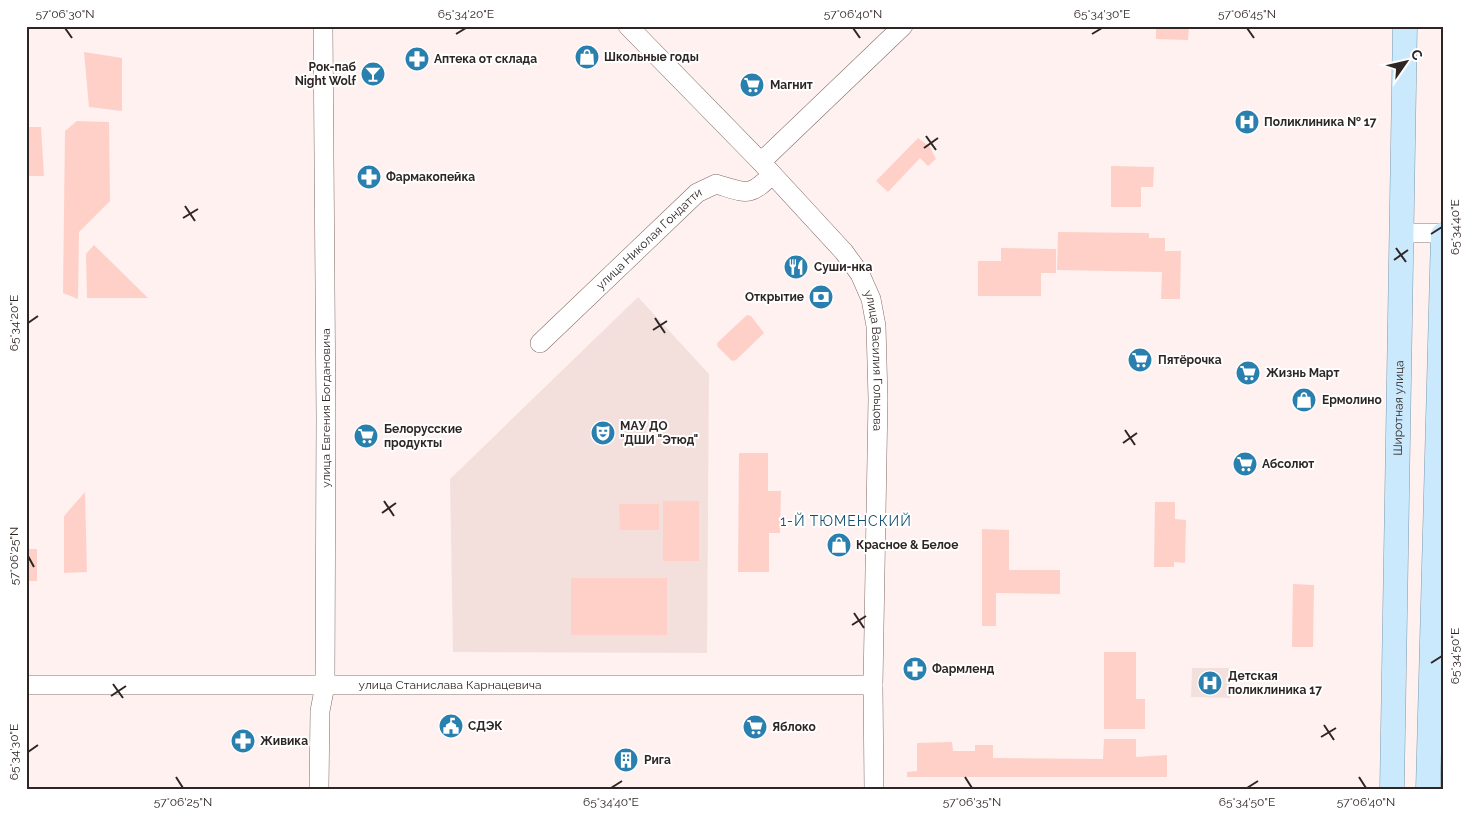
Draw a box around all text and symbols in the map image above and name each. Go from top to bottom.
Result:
text: 57°06'30"N [35,7,95,21]
text: 65°34'20"E [438,7,494,21]
text: 57°06'40"N [824,7,882,21]
text: 65°34'30"E [1074,7,1130,21]
text: 57°06'45"N [1218,7,1276,21]
north arrow [1382,38,1432,88]
shop icon: Школьные годы [574,44,600,70]
pharmacy icon: Аптека от склада [404,46,430,72]
text: С [1407,46,1426,64]
place label: Школьные годы [604,50,699,64]
place label: Аптека от склада [434,52,537,66]
place label: Рок-паб Night Wolf [295,60,357,88]
bar icon: Рок-паб Night Wolf [360,61,386,87]
supermarket icon: Магнит [739,72,765,98]
place label: Магнит [770,78,813,92]
hospital icon: Поликлиника № 17 [1234,109,1260,135]
place label: Поликлиника № 17 [1264,115,1377,129]
pharmacy icon: Фармакопейка [356,164,382,190]
place label: Фармакопейка [386,170,475,184]
street label: улица Николая Гондатти [593,185,704,292]
text: 65°34'40"E [1448,199,1462,255]
restaurant icon: Суши-нка [783,254,809,280]
place label: Суши-нка [814,260,873,274]
bank icon: Открытие [808,284,834,310]
street label: улица Василия Гольцова [861,288,885,431]
place label: Открытие [745,290,804,304]
text: 65°34'20"E [7,295,21,351]
street label: улица Евгения Богдановича [319,328,333,488]
supermarket icon: Пятёрочка [1127,347,1153,373]
place label: Пятёрочка [1158,353,1222,367]
supermarket icon: Жизнь Март [1235,360,1261,386]
street label: Широтная улица [1391,360,1406,456]
place label: Жизнь Март [1266,366,1339,380]
shop icon: Ермолино [1291,387,1317,413]
place label: Ермолино [1322,393,1382,407]
place label: МАУ ДО "ДШИ "Этюд" [620,419,698,447]
theatre icon: МАУ ДО "ДШИ "Этюд" [590,420,616,446]
place label: Белорусские продукты [384,422,462,450]
supermarket icon: Белорусские продукты [353,423,379,449]
supermarket icon: Абсолют [1232,451,1258,477]
place label: Абсолют [1262,457,1314,471]
district label: 1-Й ТЮМЕНСКИЙ [780,512,912,529]
text: 57°06'25"N [7,527,21,585]
shop icon: Красное & Белое [826,532,852,558]
place label: Красное & Белое [856,538,958,552]
text: 65°34'50"E [1448,628,1462,684]
pharmacy icon: Фармленд [902,656,928,682]
place label: Фармленд [932,662,995,676]
place label: Детская поликлиника 17 [1228,669,1322,697]
hospital icon: Детская поликлиника 17 [1197,670,1223,696]
street label: улица Станислава Карнацевича [358,678,542,692]
public building icon: СДЭК [438,713,464,739]
supermarket icon: Яблоко [742,714,768,740]
place label: СДЭК [468,719,503,733]
place label: Яблоко [772,720,816,734]
text: 65°34'30"E [7,724,21,780]
pharmacy icon: Живика [230,728,256,754]
place label: Живика [260,734,308,748]
building icon: Рига [613,747,639,773]
place label: Рига [644,753,671,767]
text: 57°06'25"N [154,795,212,809]
text: 65°34'40"E [583,795,639,809]
text: 57°06'35"N [943,795,1001,809]
text: 65°34'50"E [1219,795,1275,809]
text: 57°06'40"N [1337,795,1395,809]

